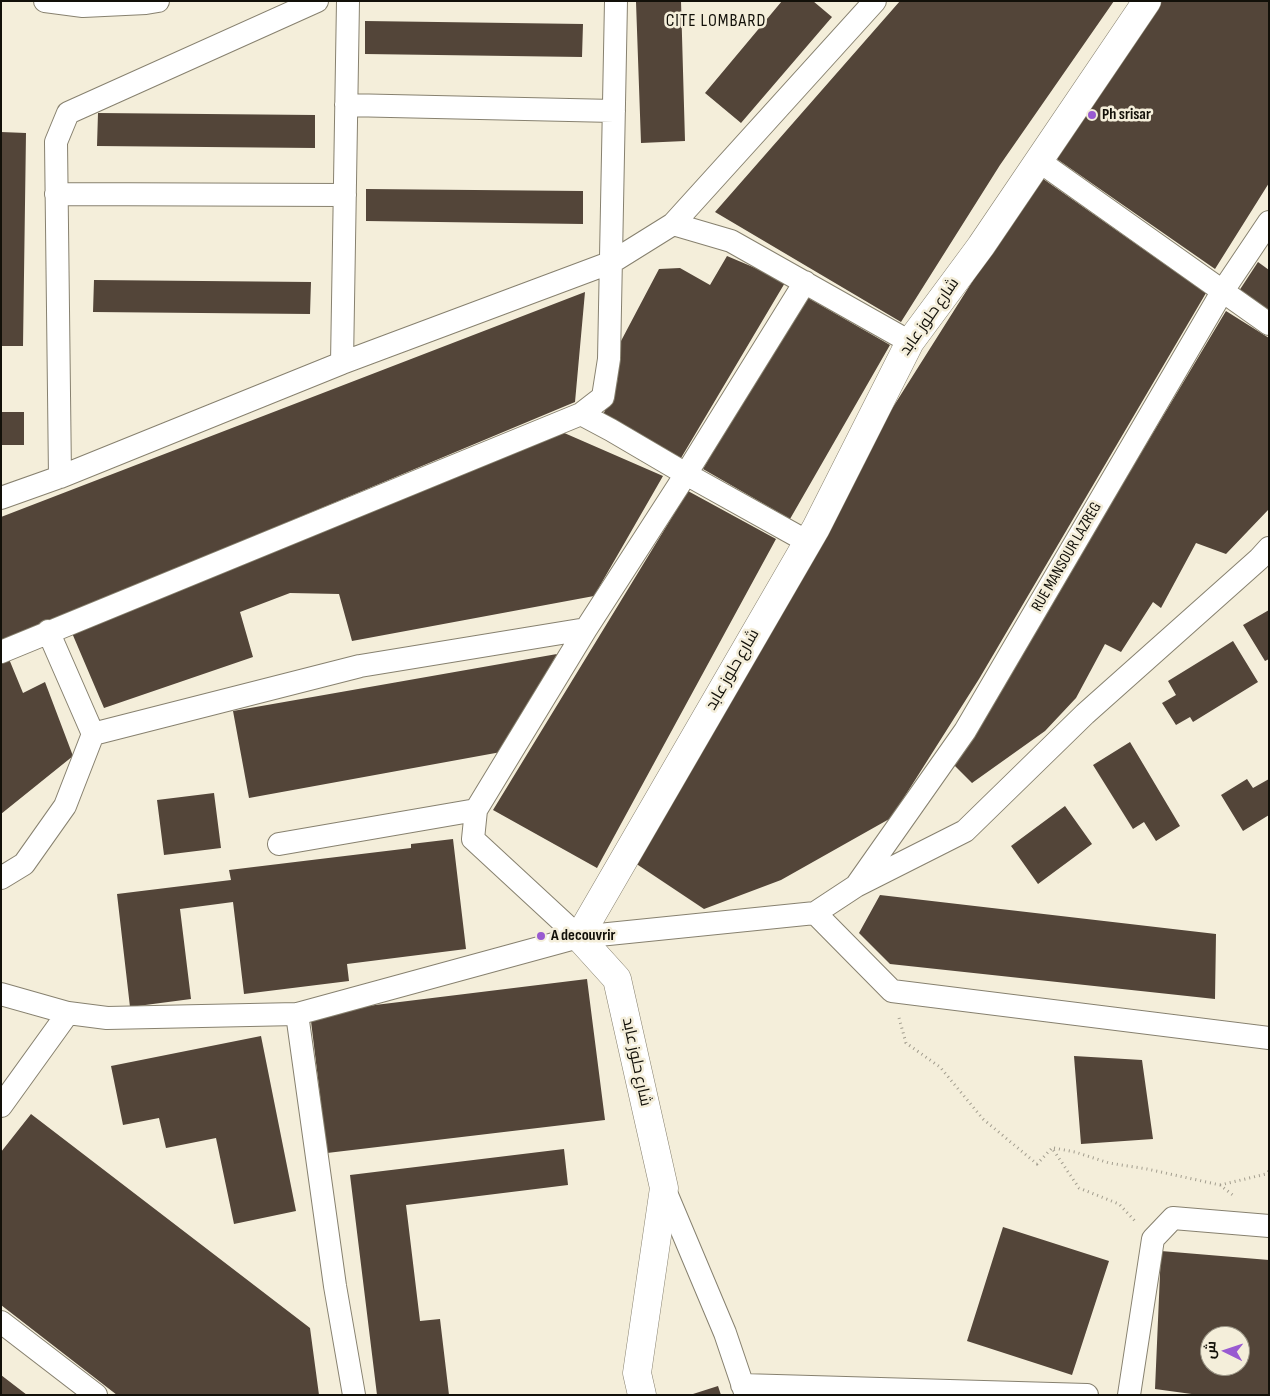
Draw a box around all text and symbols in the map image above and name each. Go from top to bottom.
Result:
district label: CITE LOMBARD [664,10,768,32]
place label: Ph srisar [1102,105,1151,125]
marker: Ph srisar [1086,109,1098,121]
street label: شارع حلوز عابد [896,274,964,360]
street label: RUE MANSOUR LAZREG [1028,499,1106,615]
street label: شارع حلوز عابد [702,626,764,714]
place label: A decouvrir [551,926,615,946]
marker: A decouvrir [535,930,547,942]
street label: شارع حلوز عابد [617,1016,655,1108]
north arrow [1200,1326,1250,1376]
text: ش [1201,1340,1220,1360]

